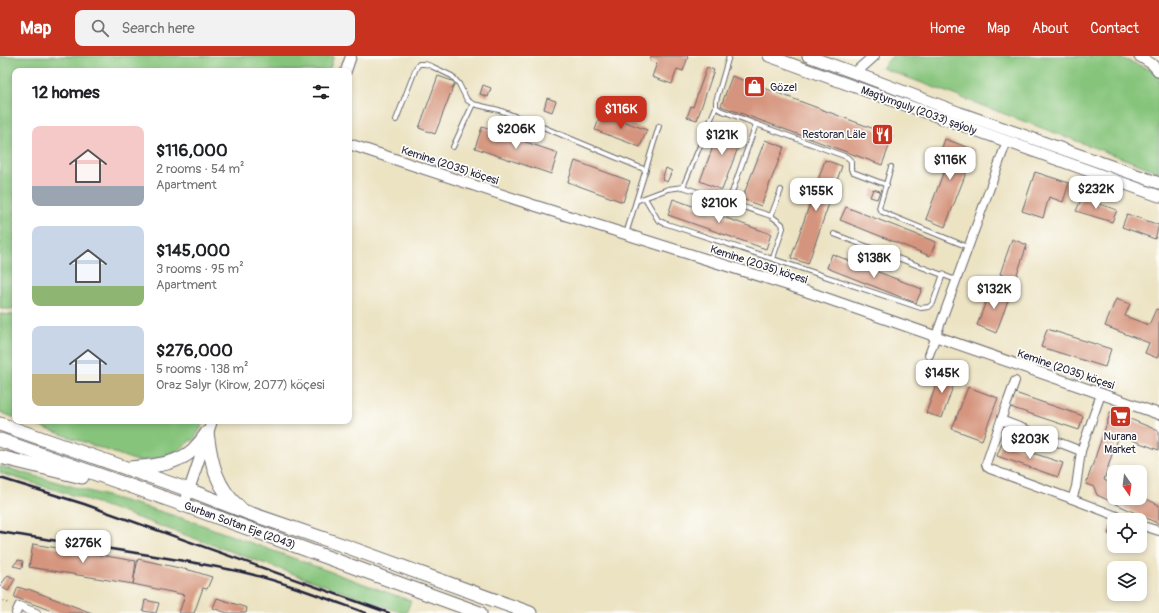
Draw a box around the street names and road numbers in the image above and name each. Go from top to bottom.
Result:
street label: Magtymguly (2033) şaýoly [859,84,979,138]
street label: Kemine (2035) köçesi [399,144,500,187]
street label: Kemine (2035) köçesi [708,243,809,286]
street label: Kemine (2035) köçesi [1016,347,1116,392]
street label: Gurban Soltan Eje (2043) [182,499,297,552]

